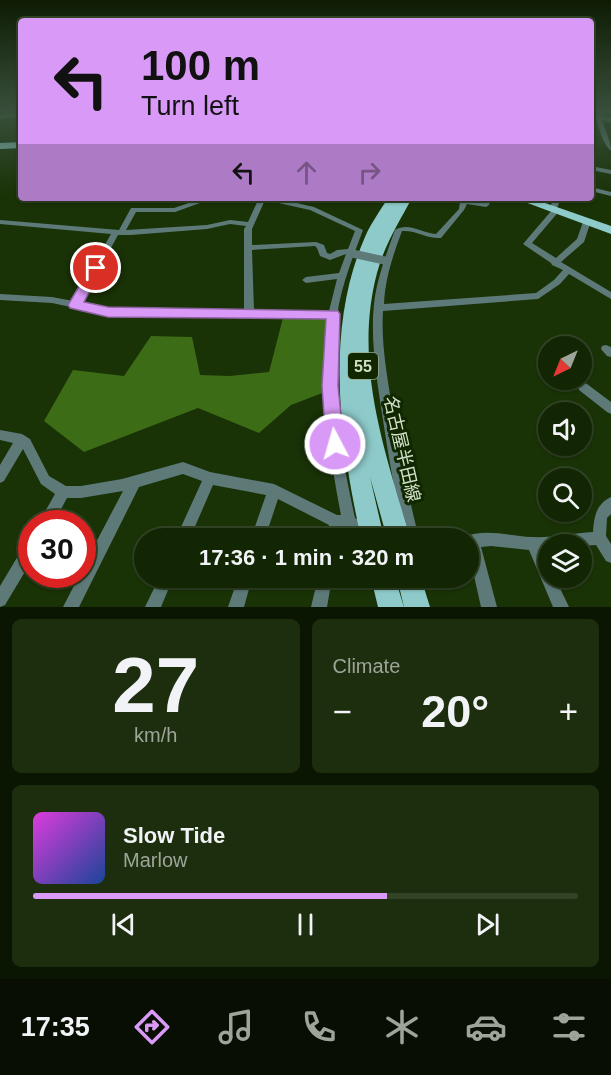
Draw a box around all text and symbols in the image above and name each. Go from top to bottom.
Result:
icon: left [42,42,120,120]
text: 100 m [141,42,260,89]
text: Turn left [141,91,239,121]
icon: left [227,156,260,189]
icon: ahead [290,156,323,189]
icon: right [353,156,386,189]
pin [70,242,121,293]
icon: arrive [79,251,112,284]
north arrow [538,336,592,390]
map controls [538,336,592,588]
road number: 55 [348,353,378,379]
street label: 名古屋半田線 [380,394,424,504]
button: sound [538,402,592,456]
position arrow [303,412,367,476]
button: search [538,468,592,522]
speed limit sign: 30 [18,510,96,588]
button: layers [538,534,592,588]
text: 17:36 · 1 min · 320 m [199,545,414,570]
text: 27 [112,641,199,729]
text: Climate [333,655,400,677]
text: 20° [421,686,489,737]
text: − [333,693,352,730]
text: + [559,693,578,730]
text: km/h [134,724,177,746]
text: Slow Tide [123,823,225,848]
text: Marlow [123,849,187,871]
icon: previous [107,908,140,941]
icon: pause [289,908,322,941]
icon: next [471,908,504,941]
icon: directions [131,1006,173,1048]
icon: music [215,1006,257,1048]
icon: phone [298,1006,340,1048]
icon: climate [381,1006,423,1048]
icon: car [465,1006,507,1048]
icon: filters [548,1006,590,1048]
text: 17:35 [21,1012,90,1042]

